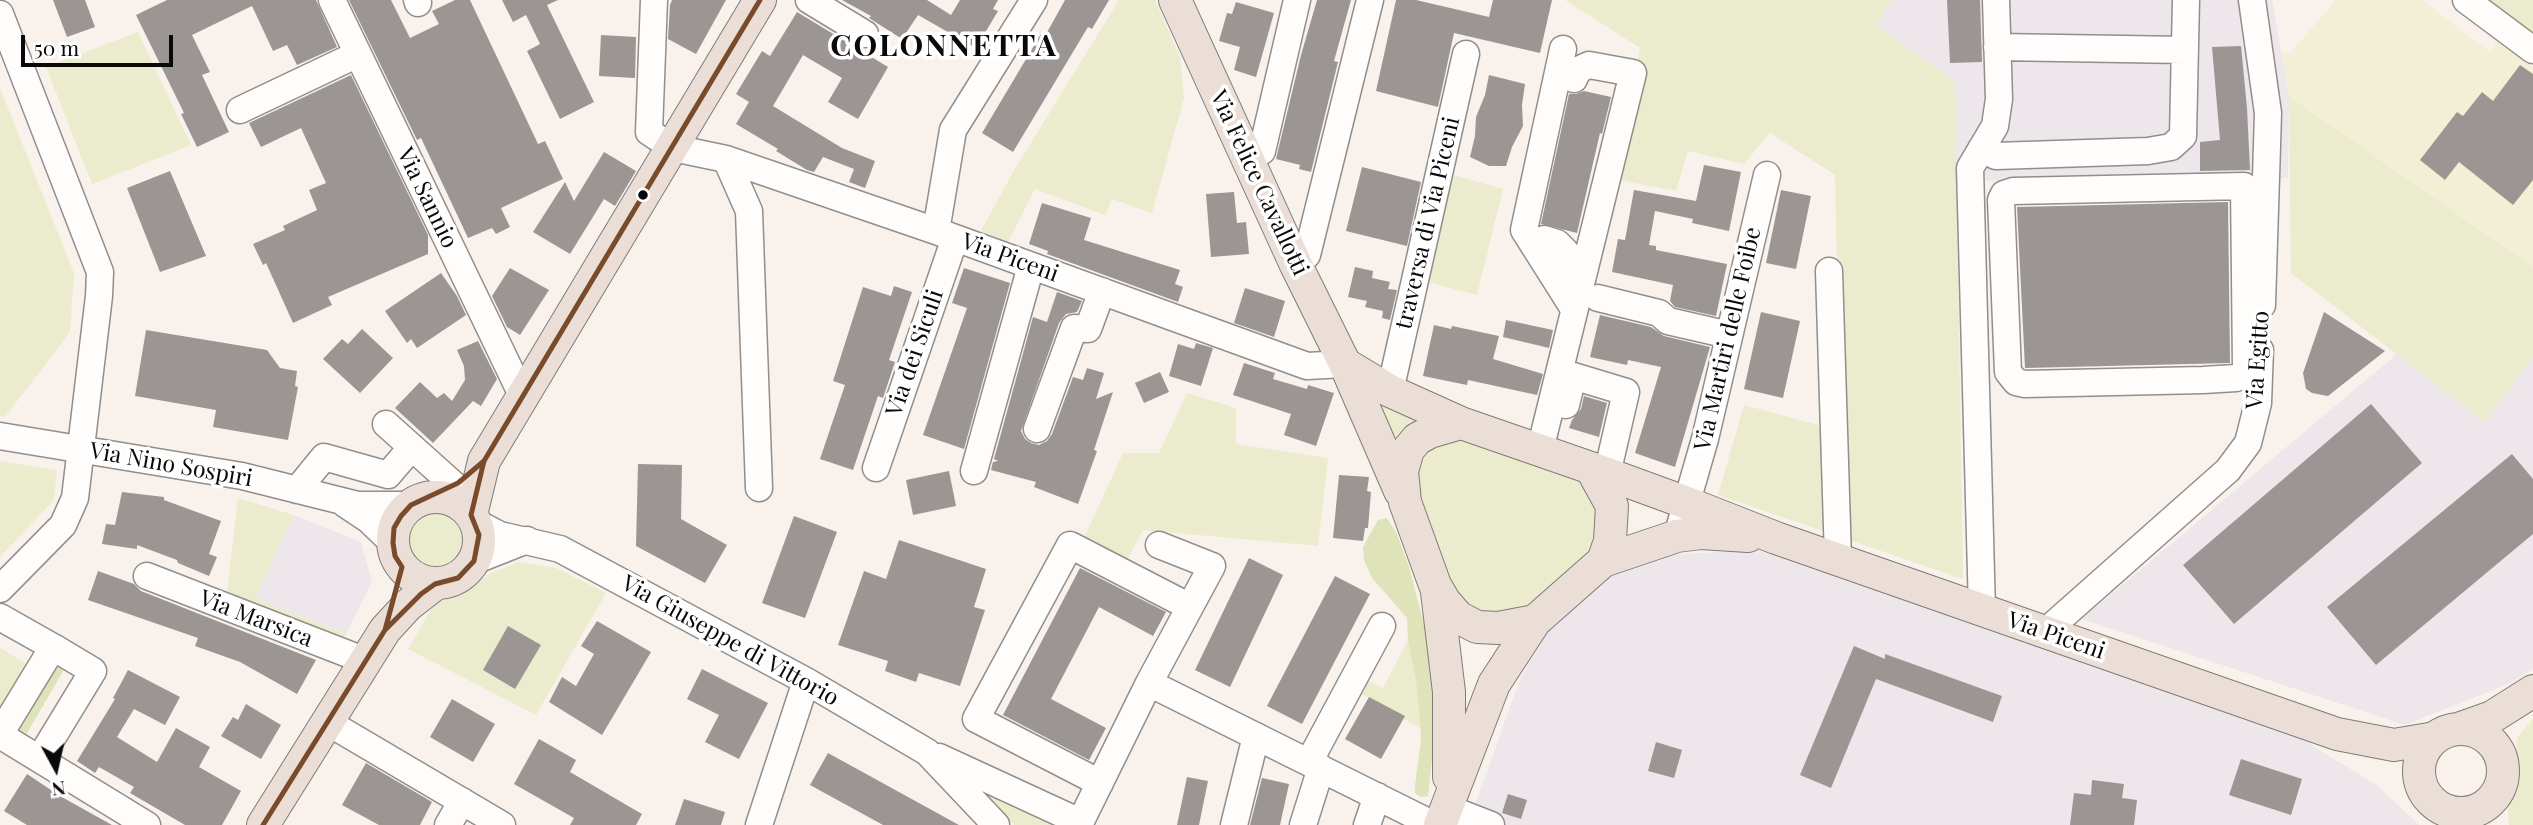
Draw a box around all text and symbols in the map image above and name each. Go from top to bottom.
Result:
scale bar [24,21,177,65]
district label: COLONNETTA [832,29,1056,65]
text: 50 m [34,33,79,61]
street label: Via Felice Cavallotti [1204,86,1314,280]
street label: traversa di Via Piceni [1390,114,1466,332]
street label: Via Sannio [391,143,463,253]
unlabelled marker [636,188,650,202]
street label: Via Martiri delle Foibe [1689,224,1767,454]
street label: Via Piceni [958,228,1062,288]
street label: Via dei Siculi [880,286,950,420]
street label: Via Egitto [2241,310,2275,410]
street label: Via Nino Sospiri [87,437,255,493]
street label: Via Giuseppe di Vittorio [617,570,843,712]
street label: Via Marsica [195,585,317,653]
street label: Via Piceni [2004,606,2108,666]
north arrow [21,734,91,804]
text: N [50,776,68,804]

